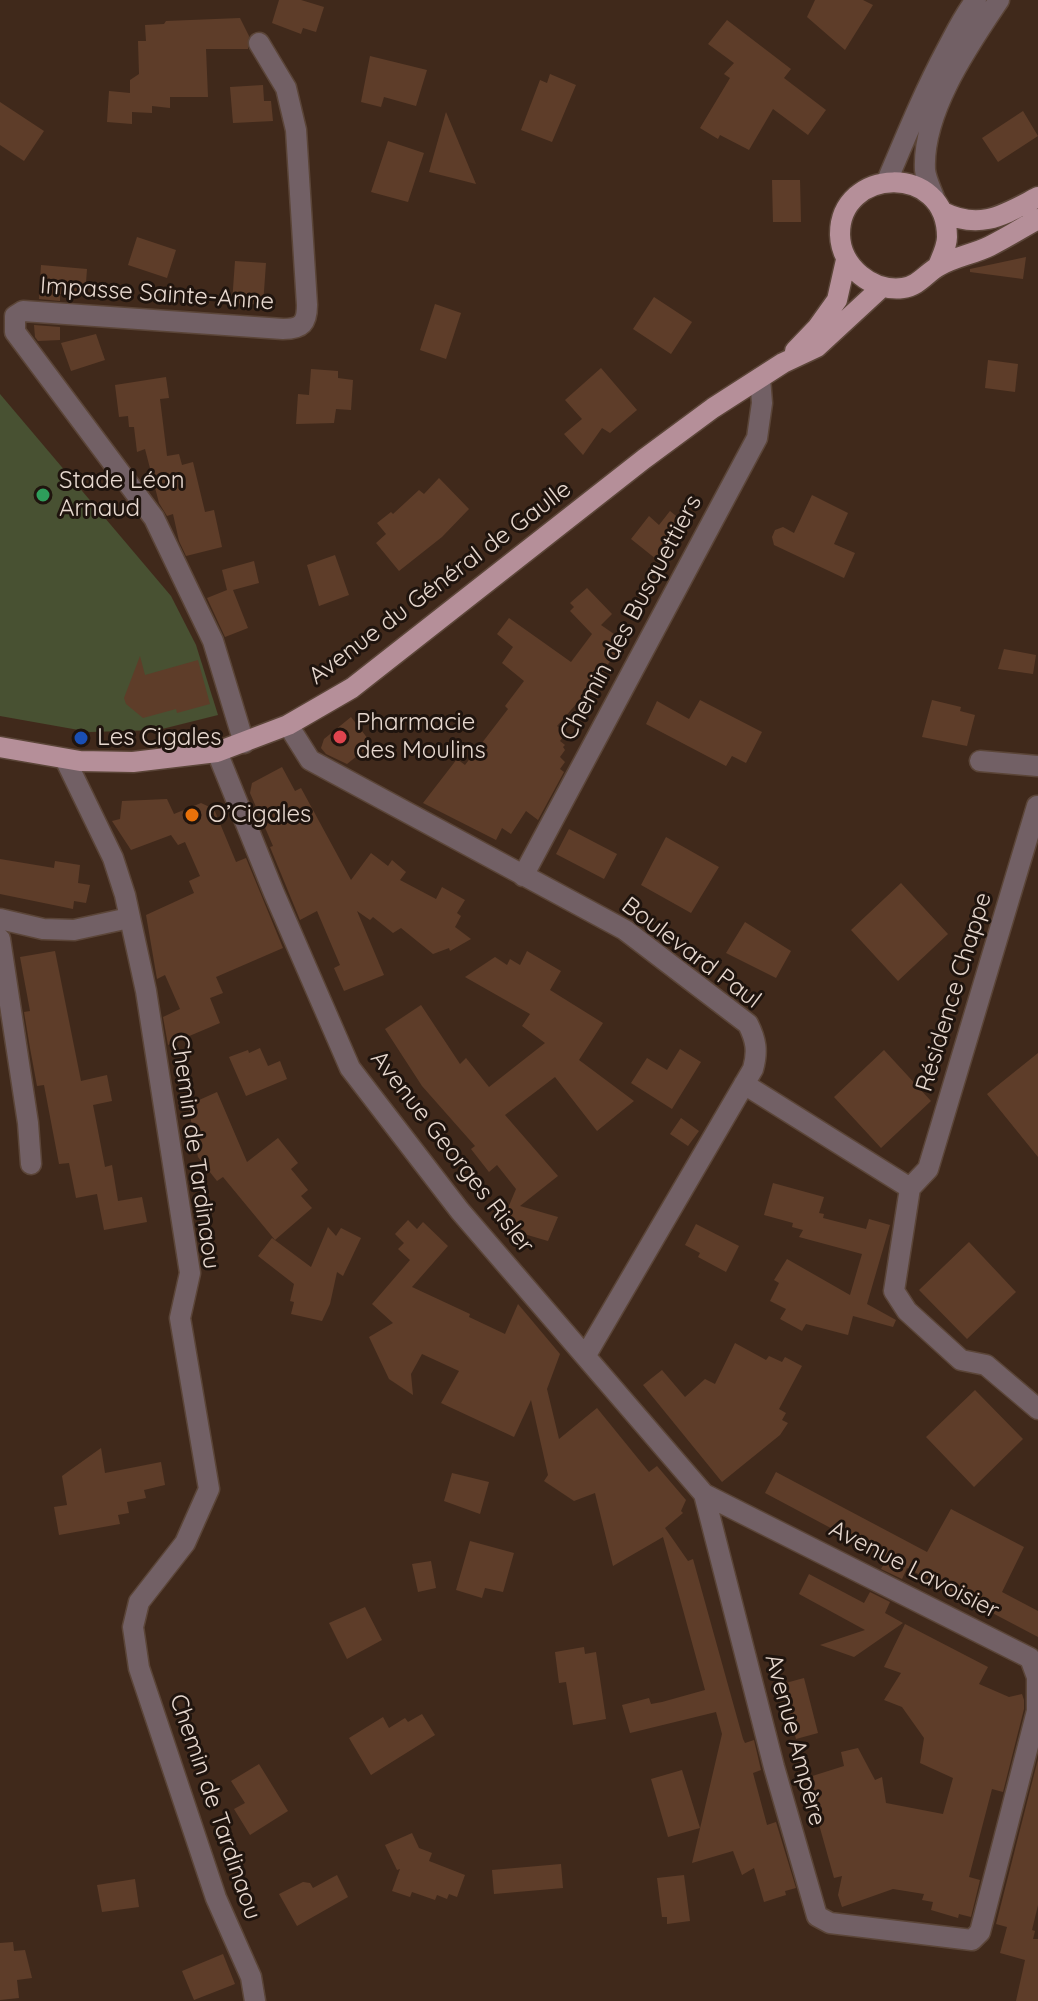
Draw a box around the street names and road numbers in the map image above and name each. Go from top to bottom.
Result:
street label: Impasse Sainte-Anne [39,271,275,317]
street label: Avenue du Général de Gaulle [303,475,577,691]
street label: Chemin des Busquettiers [554,490,708,746]
street label: Résidence Chappe [910,889,998,1095]
street label: Boulevard Paul [616,891,766,1015]
street label: Chemin de Tardinaou [164,1033,226,1271]
street label: Avenue Georges Risler [364,1045,540,1259]
street label: Avenue Lavoisier [824,1515,1004,1625]
street label: Avenue Ampère [758,1651,832,1829]
street label: Chemin de Tardinaou [163,1690,267,1924]

